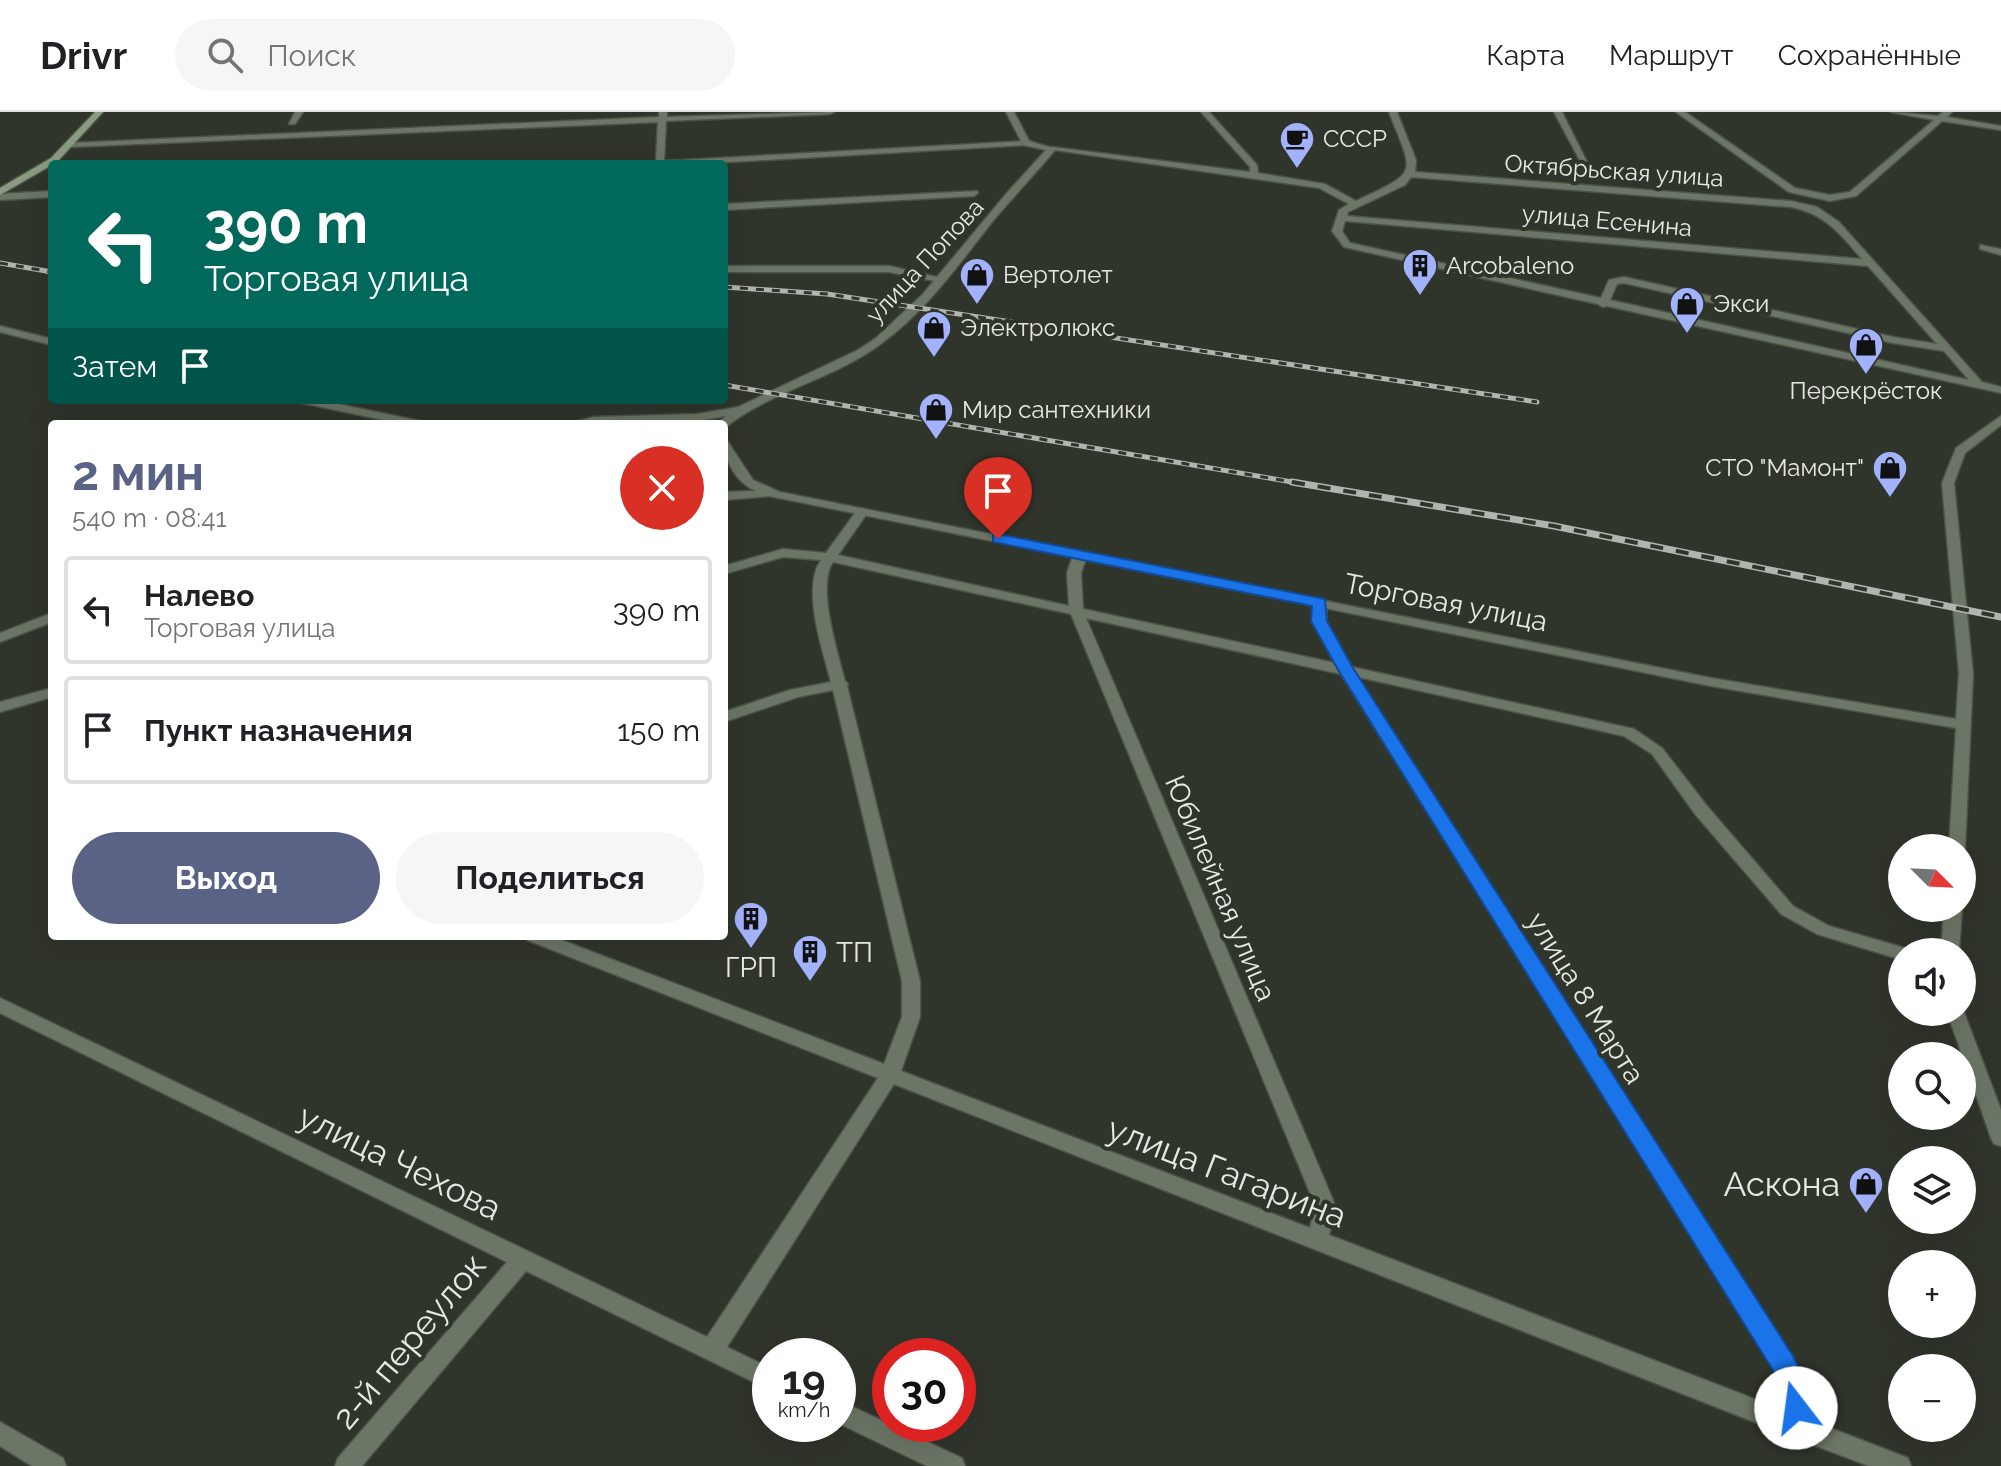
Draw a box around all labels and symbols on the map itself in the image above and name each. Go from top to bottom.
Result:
cafe icon: СССР [1278,120,1316,170]
place label: СССР [1323,124,1387,153]
street label: Октябрьская улица [1503,148,1725,193]
street label: улица Попова [860,193,990,329]
street label: улица Есенина [1521,199,1693,242]
building icon: Arcobaleno [1401,247,1439,297]
place label: Arcobaleno [1446,251,1574,280]
shop icon: Вертолет [958,256,996,306]
place label: Вертолет [1003,260,1113,289]
shop icon: Экси [1668,285,1706,335]
place label: Экси [1713,289,1769,318]
shop icon: Электролюкс [915,309,953,359]
place label: Электролюкс [960,313,1115,342]
shop icon: Перекрёсток [1847,326,1885,376]
place label: Перекрёсток [1790,376,1942,405]
shop icon: Мир сантехники [917,391,955,441]
place label: Мир сантехники [962,395,1151,424]
shop icon: СТО "Мамонт" [1871,449,1909,499]
place label: СТО "Мамонт" [1705,453,1864,482]
pin [964,457,1032,539]
street label: Торговая улица [1342,567,1550,638]
street label: Юбилейная улица [1158,770,1283,1006]
north arrow [1888,834,1976,922]
building icon: ГРП [732,900,770,950]
street label: улица 8 Марта [1520,907,1651,1090]
building icon: ТП [791,933,829,983]
place label: ТП [836,936,873,969]
place label: ГРП [725,951,777,984]
street label: улица Чехова [292,1096,508,1228]
street label: улица Гагарина [1102,1108,1352,1236]
place label: Аскона [1724,1164,1840,1204]
shop icon: Аскона [1847,1165,1885,1215]
street label: 2-й переулок [324,1245,494,1437]
speed limit sign: 30 [872,1338,976,1442]
position arrow [1754,1366,1838,1450]

